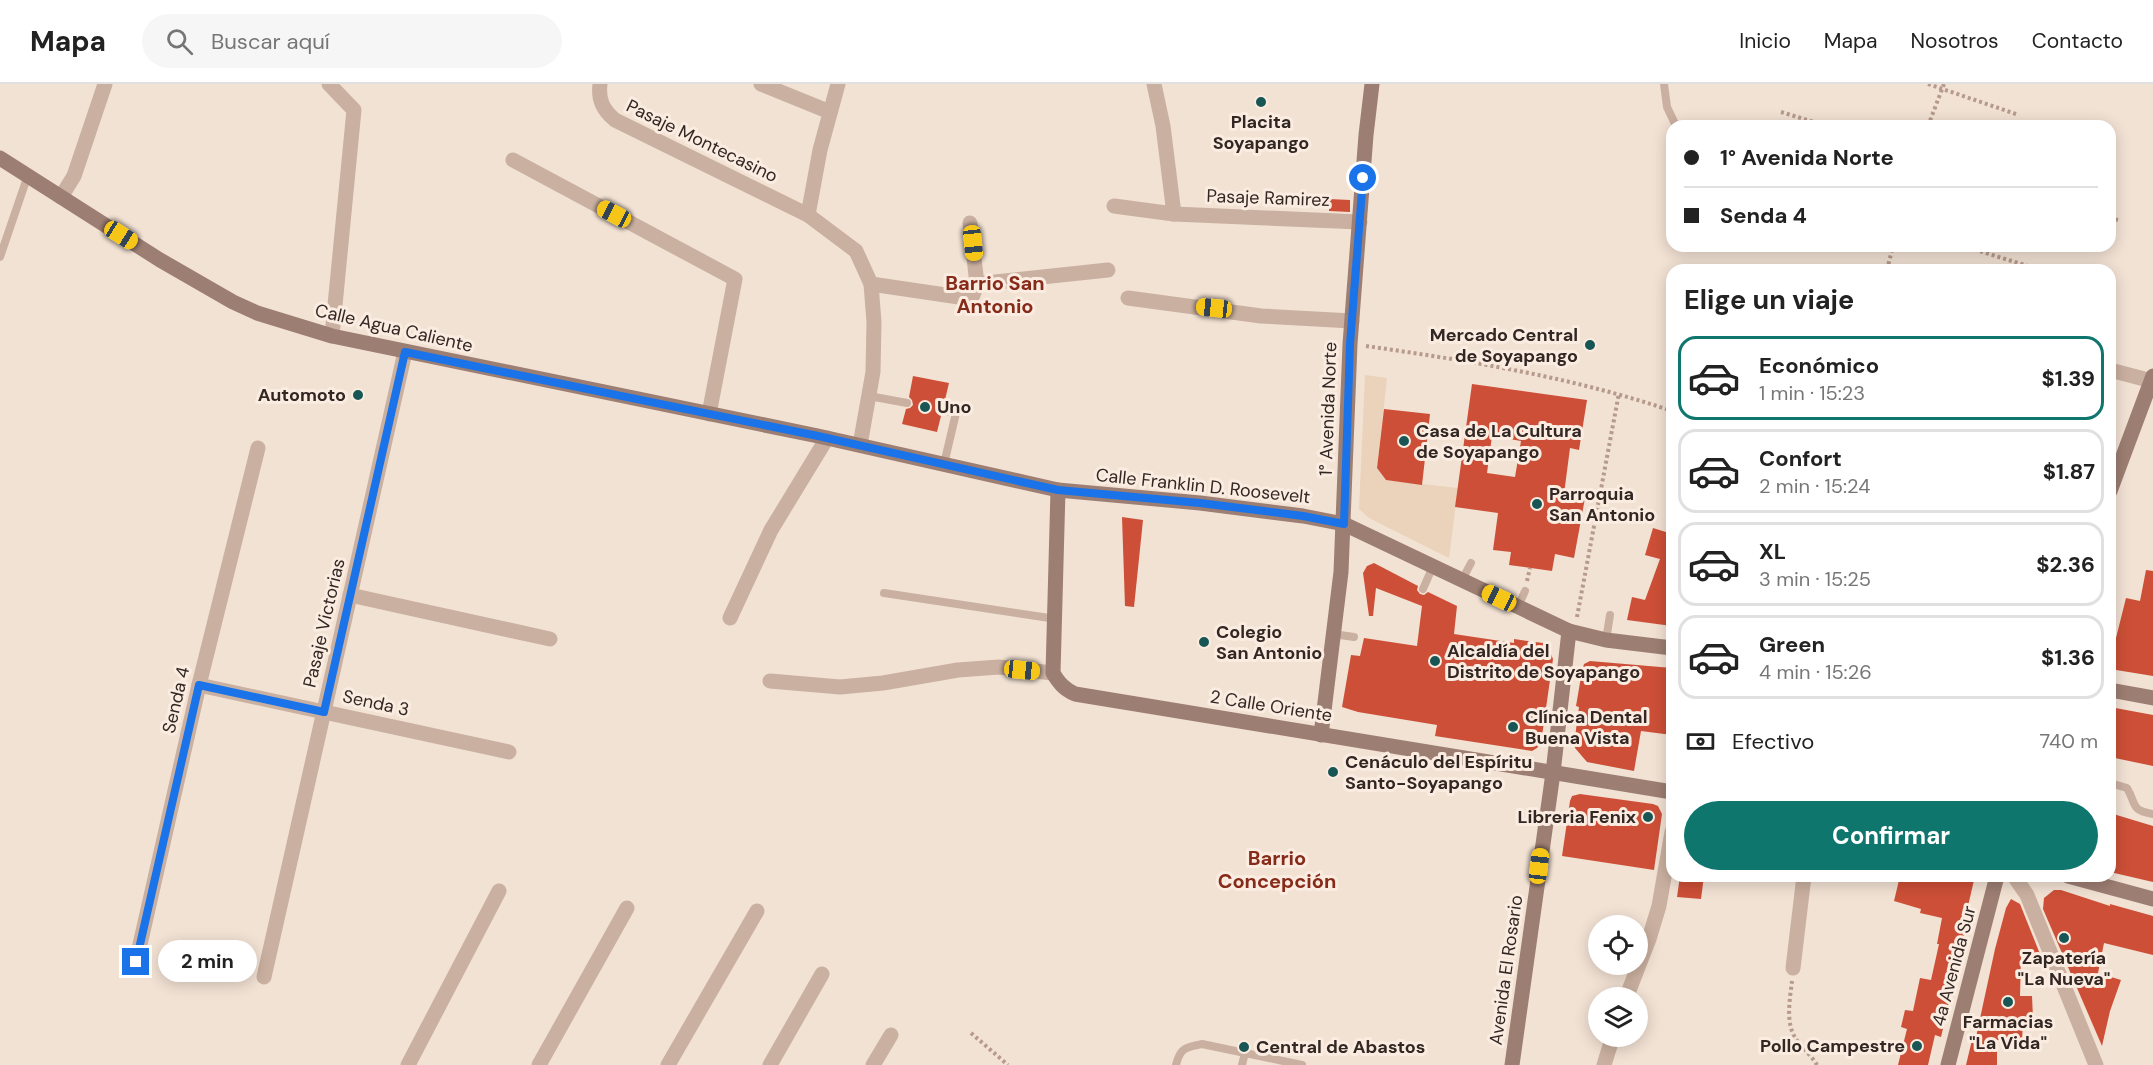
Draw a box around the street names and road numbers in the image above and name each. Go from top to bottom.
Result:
street label: Pasaje Montecasino [622,94,782,188]
street label: Pasaje Ramirez [1206,184,1330,212]
street label: Calle Agua Caliente [313,298,475,358]
street label: 1° Avenida Norte [1314,342,1342,476]
street label: Calle Franklin D. Roosevelt [1095,463,1311,509]
street label: Pasaje Victorias [297,556,351,690]
street label: Senda 4 [157,664,195,736]
street label: Senda 3 [340,684,412,722]
street label: 2 Calle Oriente [1208,684,1334,728]
street label: Avenida El Rosario [1484,894,1528,1046]
street label: 4a Avenida Sur [1926,903,1982,1029]

